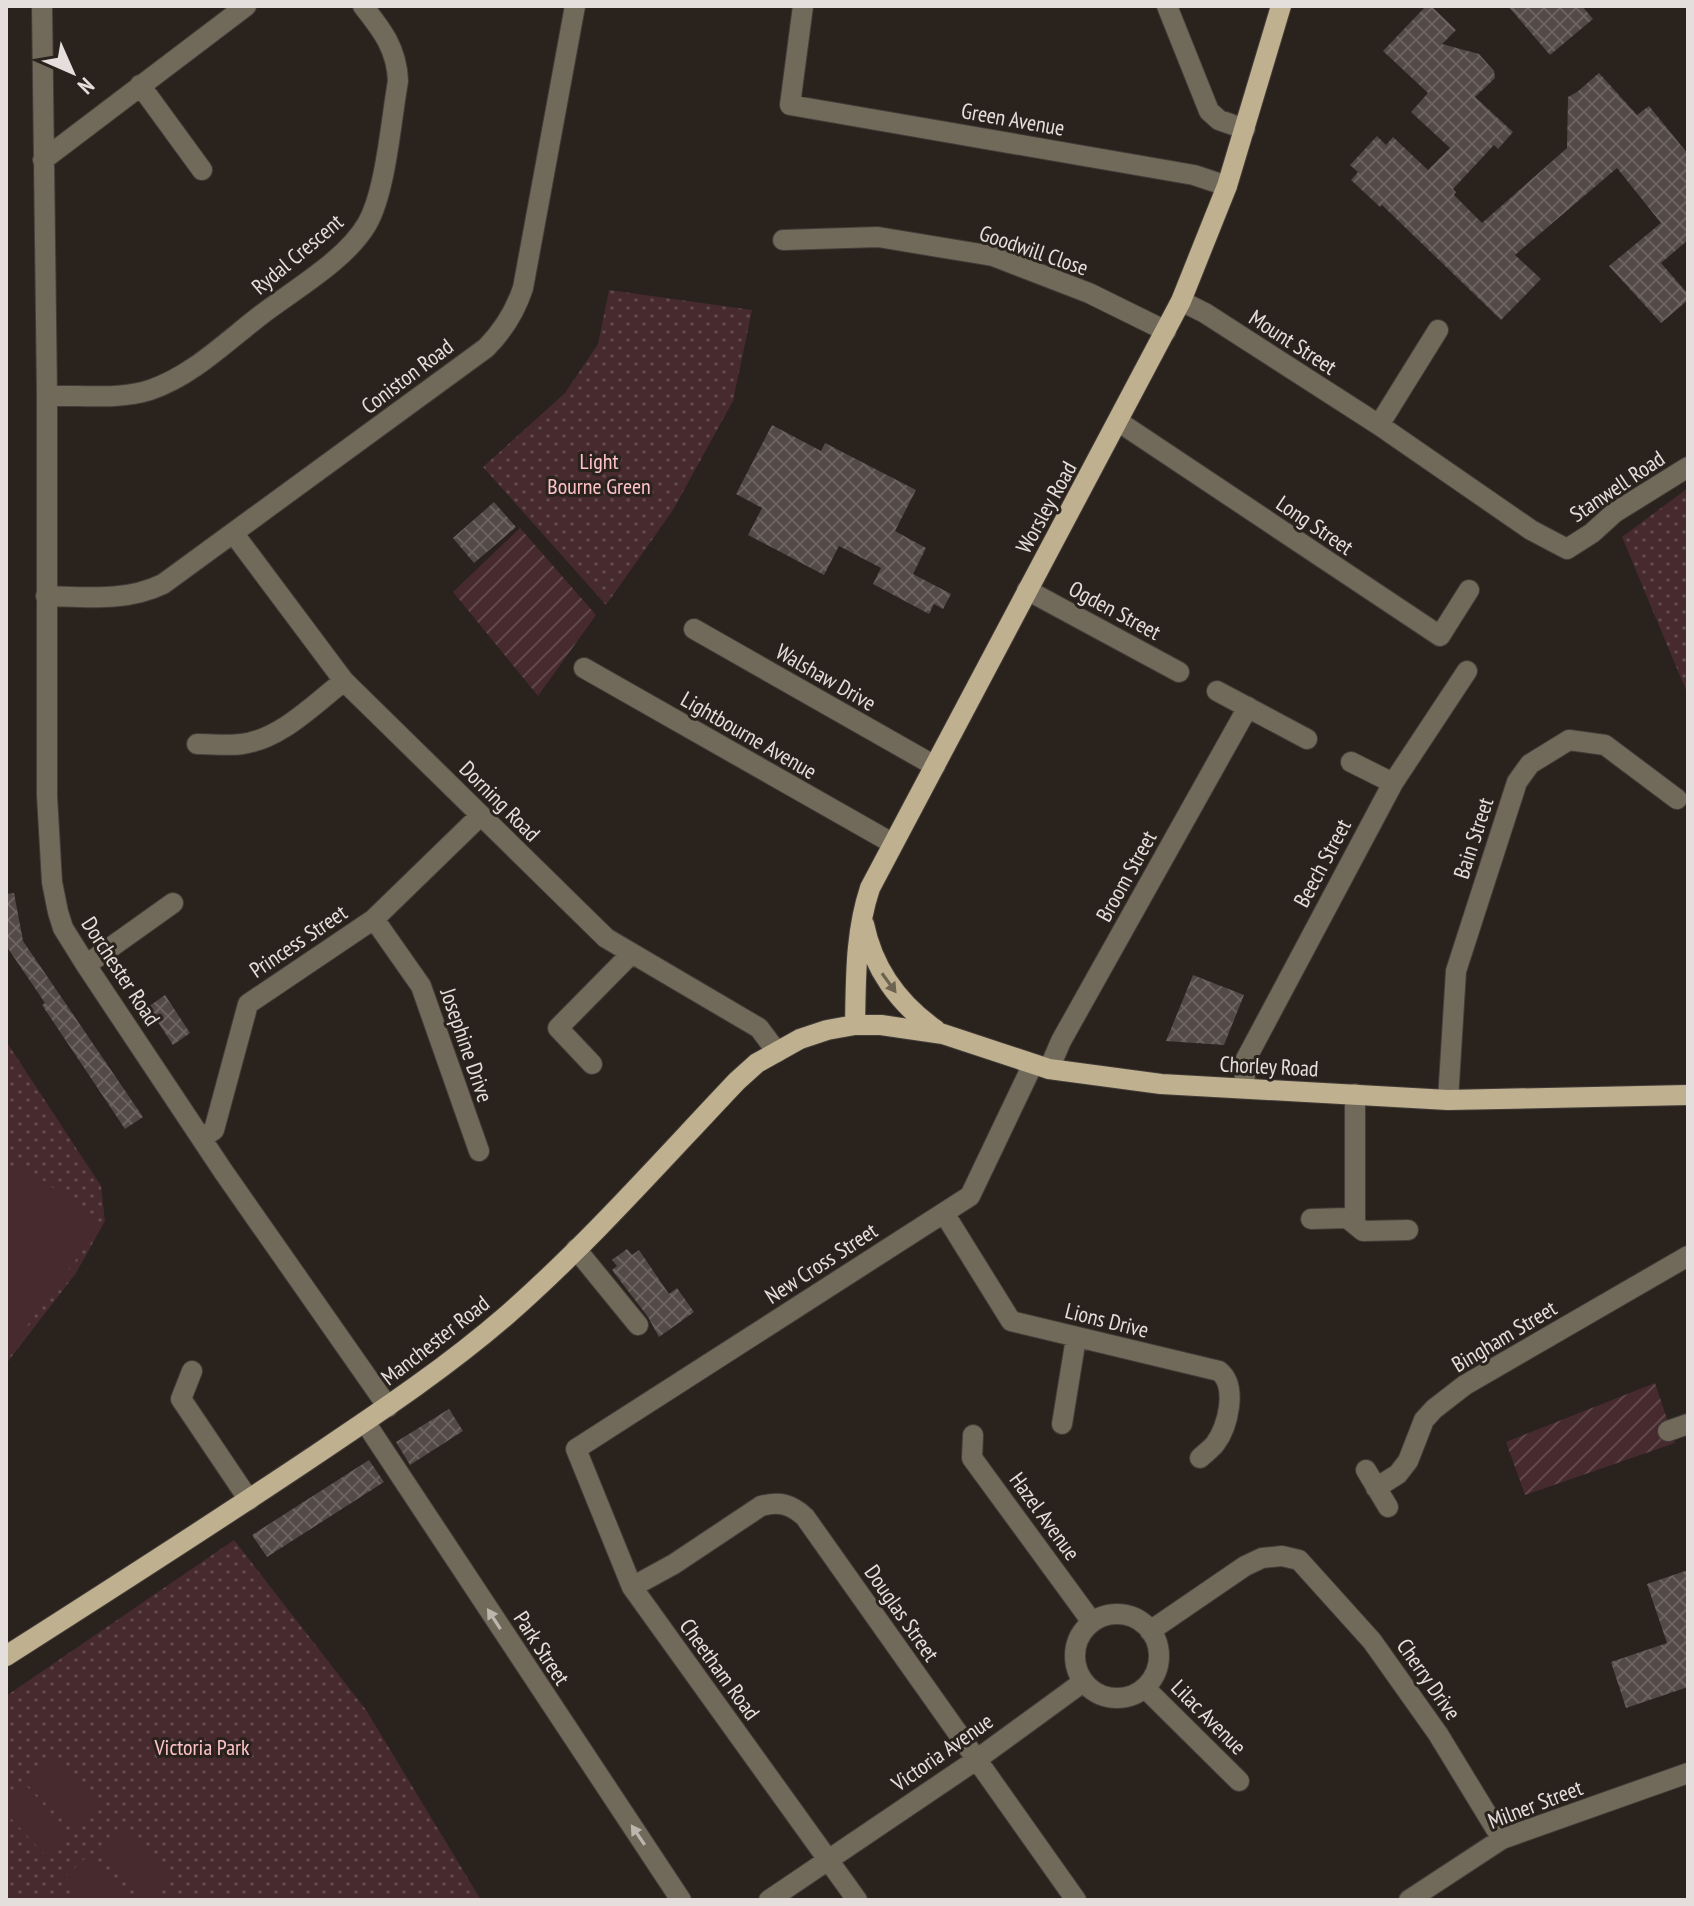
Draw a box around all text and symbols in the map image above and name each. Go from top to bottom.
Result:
north arrow [32,32,112,112]
text: N [72,72,100,100]
street label: Green Avenue [959,96,1067,142]
street label: Rydal Crescent [245,208,349,300]
street label: Goodwill Close [976,218,1092,282]
street label: Mount Street [1244,303,1342,381]
street label: Coniston Road [355,332,459,420]
street label: Stanwell Road [1564,444,1670,528]
park label: Light Bourne Green [547,447,651,500]
street label: Worsley Road [1009,456,1083,558]
street label: Long Street [1271,489,1359,561]
street label: Ogden Street [1064,574,1166,646]
street label: Walshaw Drive [771,637,881,717]
street label: Lightbourne Avenue [676,685,822,785]
street label: Dorning Road [454,755,546,847]
street label: Bain Street [1447,794,1499,882]
street label: Beech Street [1287,814,1357,912]
street label: Broom Street [1090,826,1162,926]
street label: Princess Street [244,898,352,984]
street label: Dorchester Road [75,911,167,1031]
one-way arrow [881,972,896,993]
street label: Josephine Drive [434,983,500,1106]
street label: Chorley Road [1219,1049,1319,1083]
street label: New Cross Street [760,1216,882,1310]
street label: Manchester Road [375,1289,495,1391]
street label: Bingham Street [1447,1294,1561,1378]
street label: Lions Drive [1062,1296,1152,1344]
street label: Hazel Avenue [1004,1466,1086,1566]
street label: Douglas Street [859,1559,945,1667]
street label: Park Street [508,1606,576,1690]
one-way arrow [487,1608,502,1629]
street label: Cheetham Road [674,1613,766,1725]
street label: Cherry Drive [1391,1633,1467,1725]
street label: Lilac Avenue [1166,1674,1252,1760]
street label: Victoria Avenue [885,1707,998,1798]
park label: Victoria Park [153,1733,250,1761]
street label: Milner Street [1484,1773,1586,1835]
one-way arrow [631,1825,646,1846]

